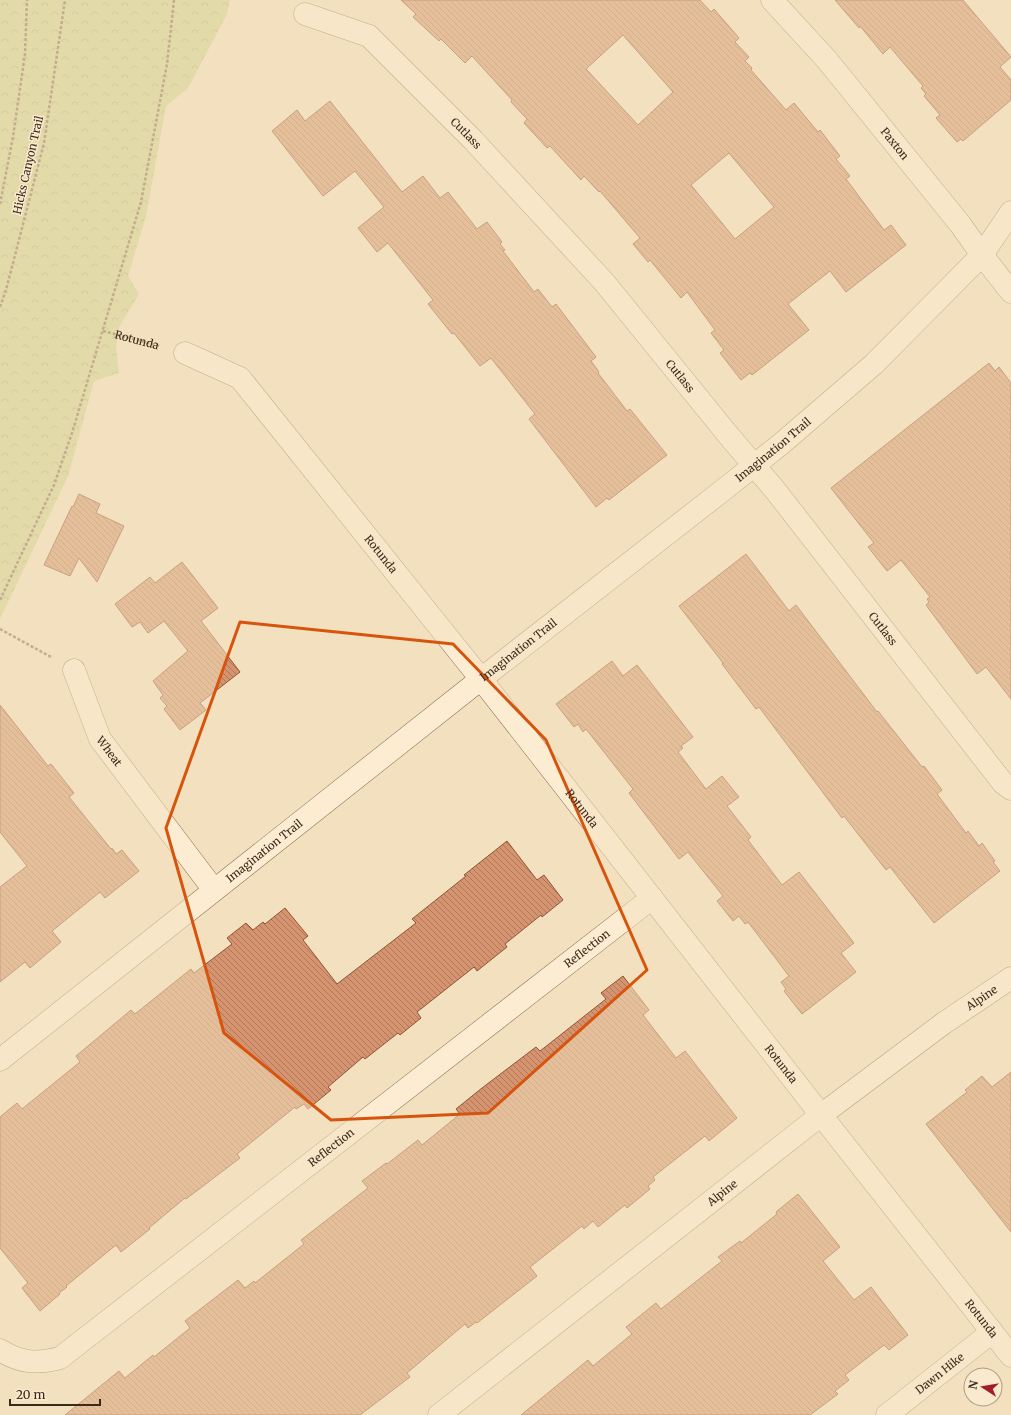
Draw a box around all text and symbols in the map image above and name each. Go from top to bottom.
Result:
street label: Hicks Canyon Trail [10,114,46,216]
street label: Cutlass [448,115,485,152]
street label: Paxton [878,125,912,163]
street label: Rotunda [113,327,161,352]
street label: Cutlass [663,357,698,395]
street label: Imagination Trail [732,414,814,485]
street label: Rotunda [361,532,401,576]
street label: Cutlass [866,609,900,648]
street label: Imagination Trail [477,615,560,684]
street label: Wheat [93,732,126,770]
street label: Rotunda [562,786,601,830]
street label: Imagination Trail [223,816,306,885]
street label: Reflection [561,926,613,971]
street label: Alpine [963,982,1000,1014]
street label: Rotunda [762,1042,801,1086]
street label: Reflection [305,1125,357,1170]
street label: Alpine [703,1176,740,1209]
street label: Rotunda [962,1296,1001,1341]
street label: Dawn Hike [912,1350,967,1397]
north arrow [963,1367,1003,1407]
text: N [965,1379,981,1391]
scale bar [10,1381,100,1407]
text: 20 m [16,1387,45,1402]

